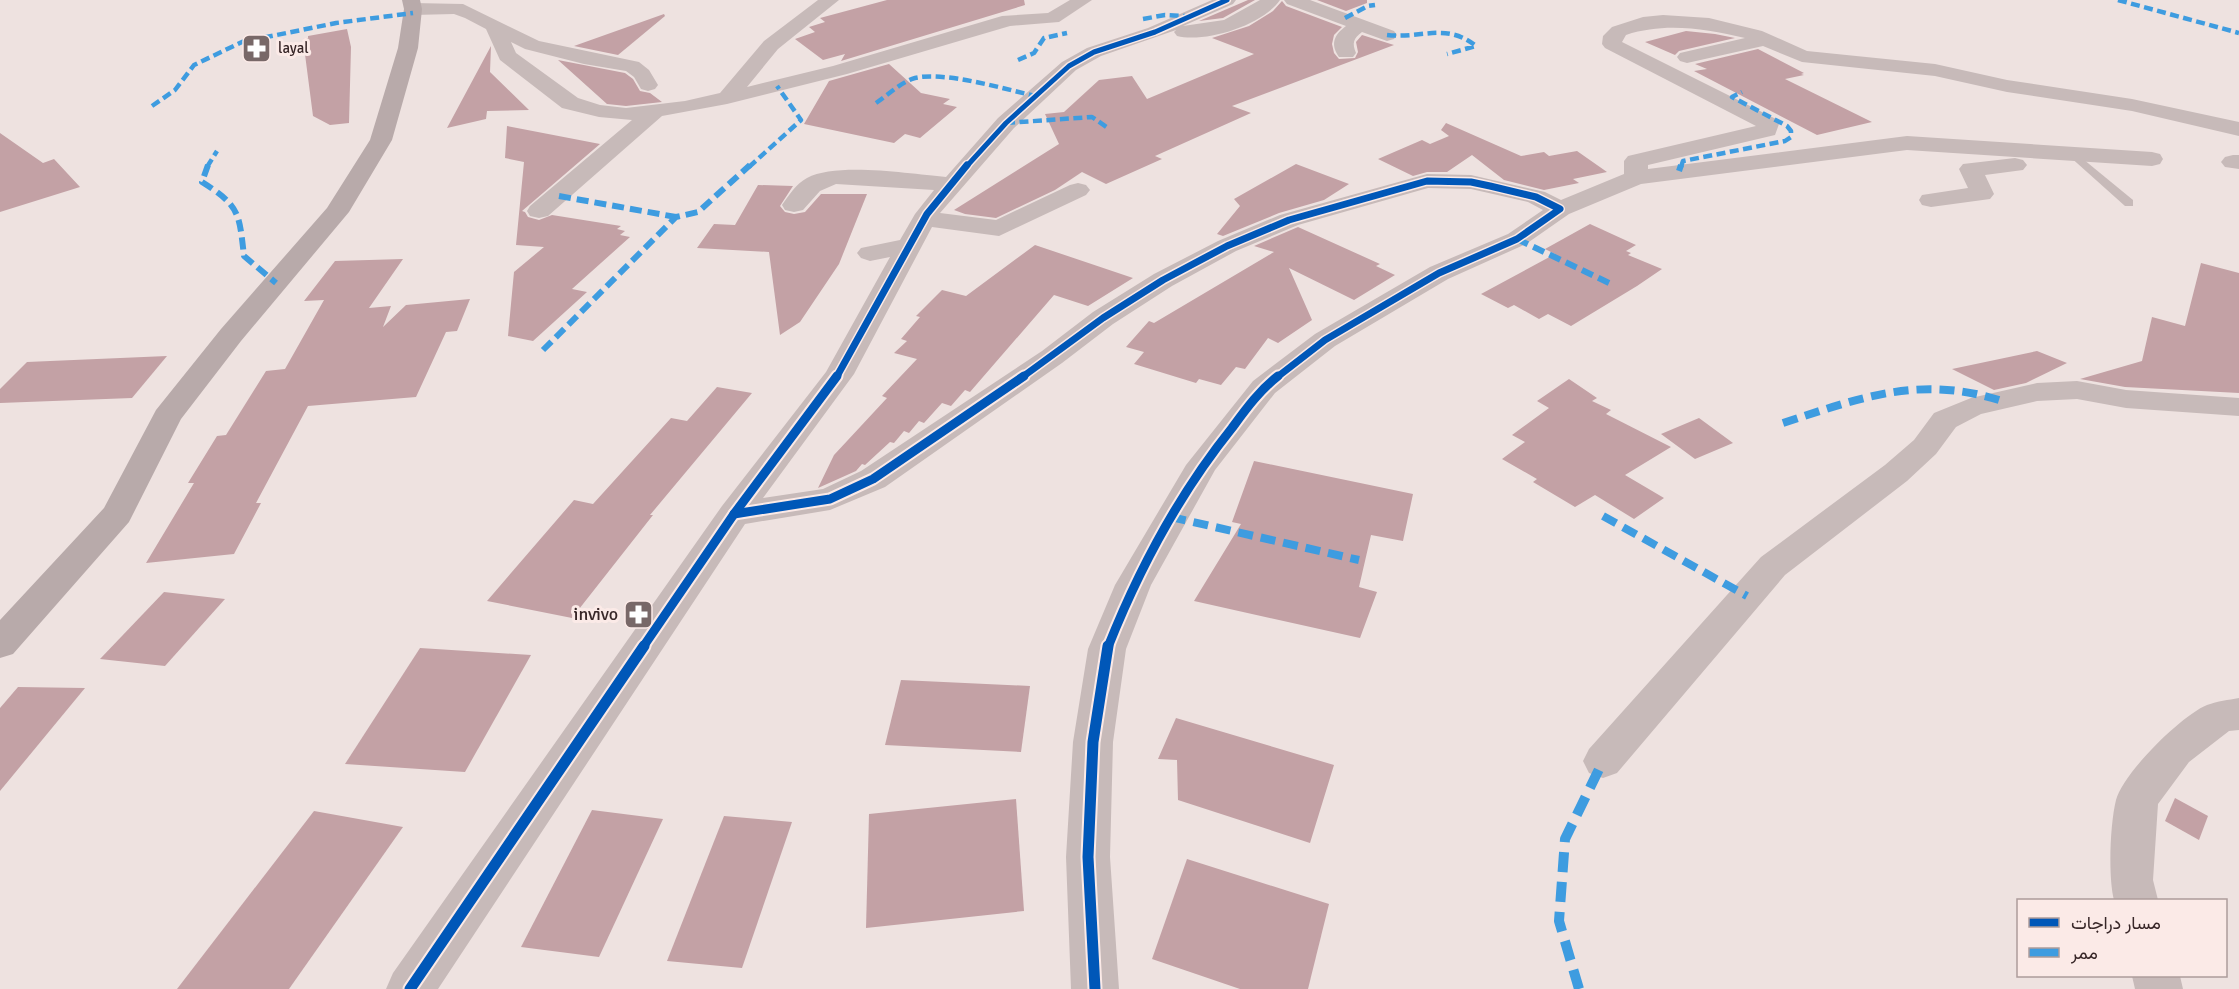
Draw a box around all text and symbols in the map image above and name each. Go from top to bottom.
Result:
pharmacy icon: layal [241,32,273,64]
place label: layal [278,39,309,57]
pharmacy icon: invivo [623,598,655,630]
place label: invivo [574,603,618,625]
legend [2017,899,2227,977]
text: مسار دراجات [2071,912,2161,934]
text: ممر [2070,942,2098,964]

